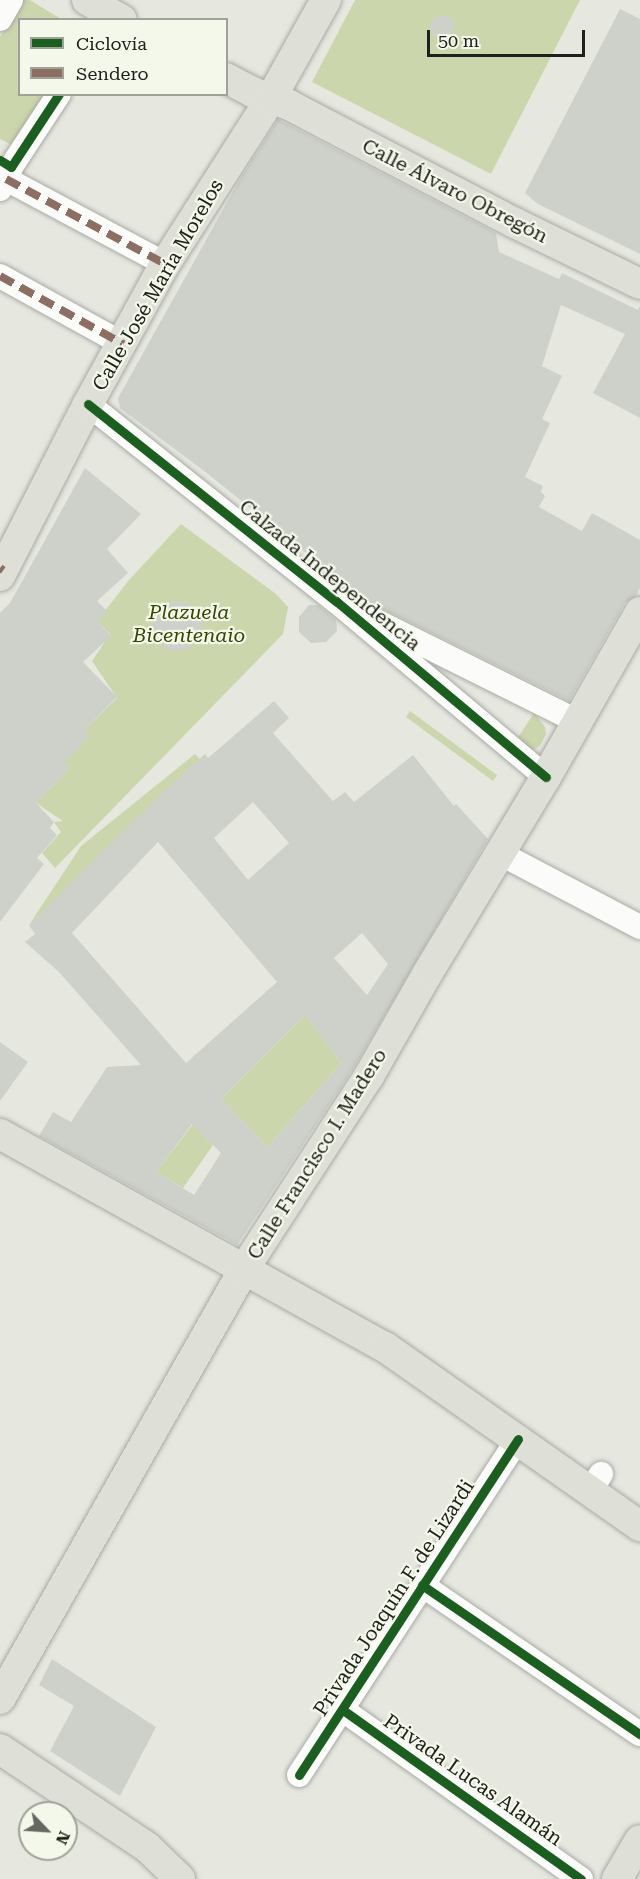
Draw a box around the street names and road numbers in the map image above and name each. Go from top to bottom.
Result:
street label: Calle Álvaro Obregón [358,134,552,248]
street label: Calle José María Morelos [88,175,228,395]
street label: Calzada Independencia [234,494,426,656]
street label: Calle Francisco I. Madero [242,1044,392,1264]
street label: Privada Joaquín F. de Lizardi [309,1475,479,1721]
street label: Privada Lucas Alamán [379,1709,567,1851]

